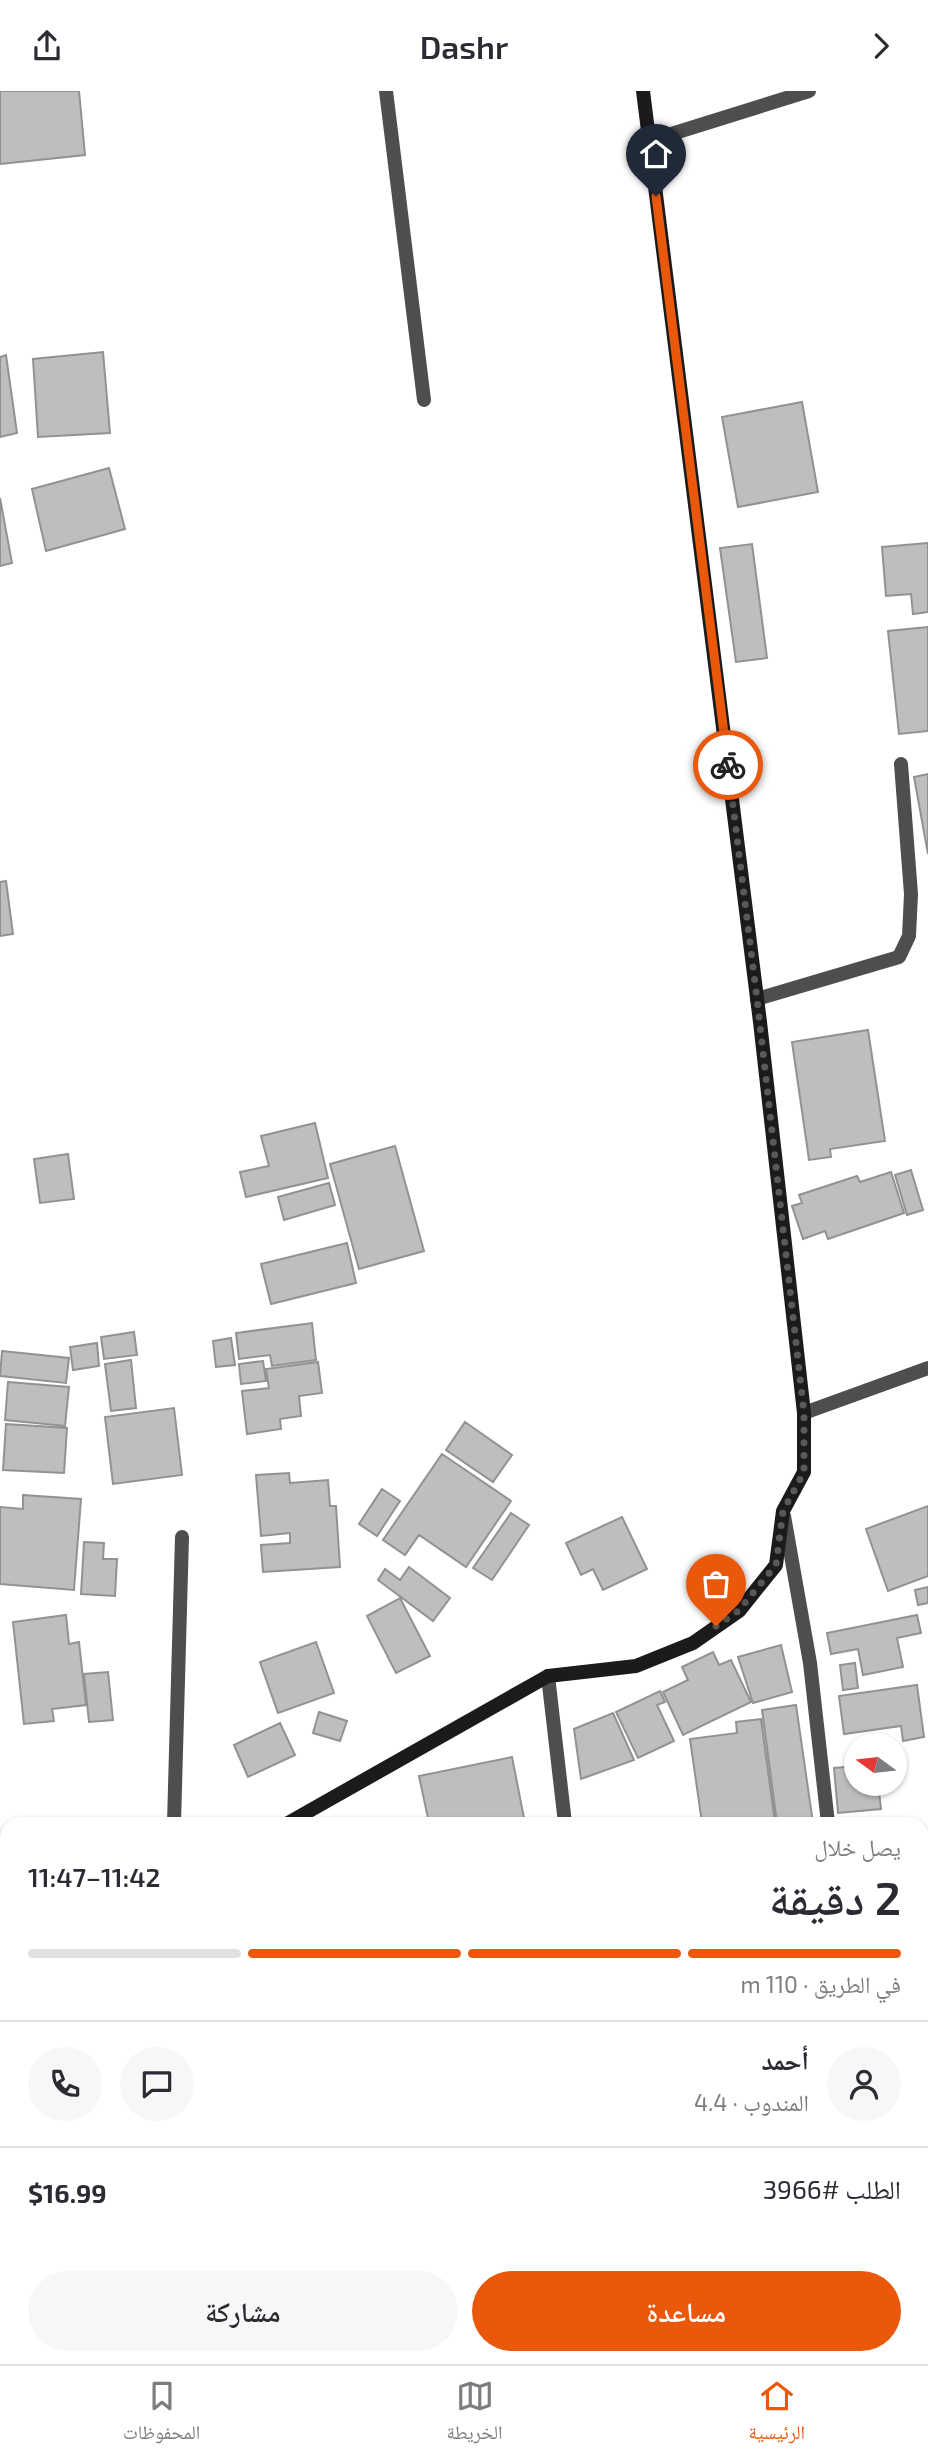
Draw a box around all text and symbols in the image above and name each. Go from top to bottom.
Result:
icon: share [28,27,66,65]
text: Dashr [420,27,508,65]
icon: forward [862,27,900,65]
pin [626,124,686,196]
icon: home [637,135,675,173]
courier [693,730,763,800]
icon: bike [709,746,747,784]
pin [686,1554,746,1626]
icon: bag [697,1565,735,1603]
north arrow [844,1733,906,1795]
map controls [844,1733,907,1796]
text: يصل خلال [814,1833,901,1861]
text: 11:42–11:47 [28,1861,160,1892]
text: 2 دقيقة [769,1869,901,1924]
text: في الطريق · 110 m [740,1970,901,1998]
text: أحمد [761,2044,809,2075]
button: phone [28,2047,102,2121]
button: chat [120,2047,194,2121]
button: person [827,2047,901,2121]
text: المندوب · 4.4 [694,2088,809,2116]
text: الطلب #3966 [763,2173,901,2204]
text: $16.99 [28,2177,107,2208]
button: مشاركة [28,2271,458,2351]
button: مساعدة [472,2271,901,2351]
tab: المحفوظات [123,2377,200,2451]
tab: الخريطة [447,2377,502,2451]
tab: الرئيسية [749,2377,805,2451]

